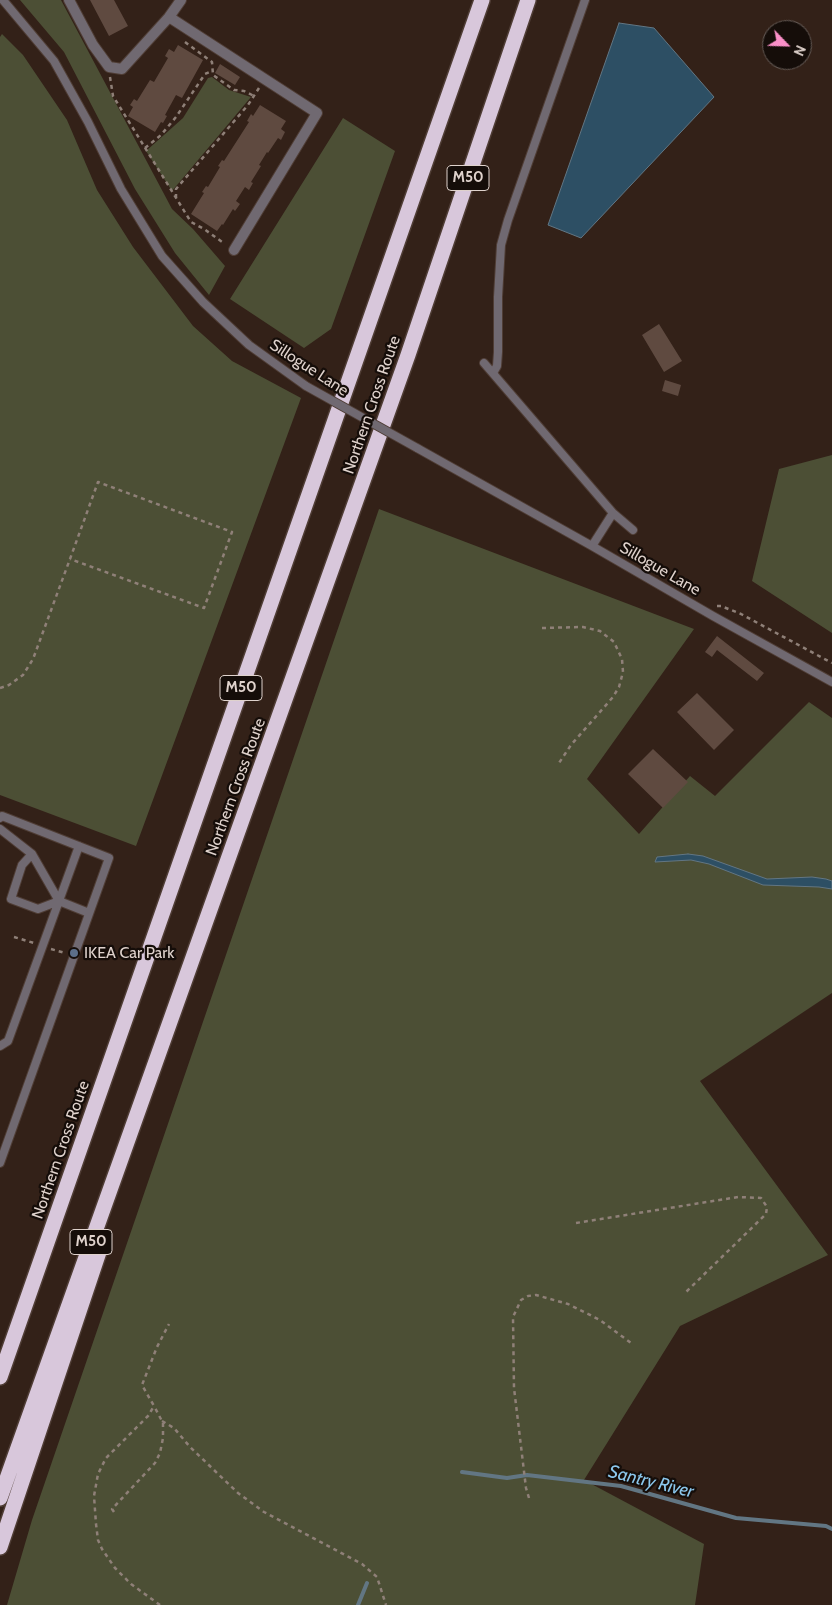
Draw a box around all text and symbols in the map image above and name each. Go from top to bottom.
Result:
north arrow [762,20,812,70]
text: N [790,43,810,59]
road number: M50 [447,166,489,190]
street label: Northern Cross Route [339,333,405,477]
street label: Sillogue Lane [266,335,352,401]
street label: Sillogue Lane [616,538,704,600]
road number: M50 [220,676,262,700]
street label: Northern Cross Route [202,716,270,858]
place label: IKEA Car Park [84,943,174,963]
marker: IKEA Car Park [68,947,80,959]
street label: Northern Cross Route [28,1078,94,1222]
road number: M50 [70,1230,112,1254]
water label: Santry River [606,1461,696,1503]

